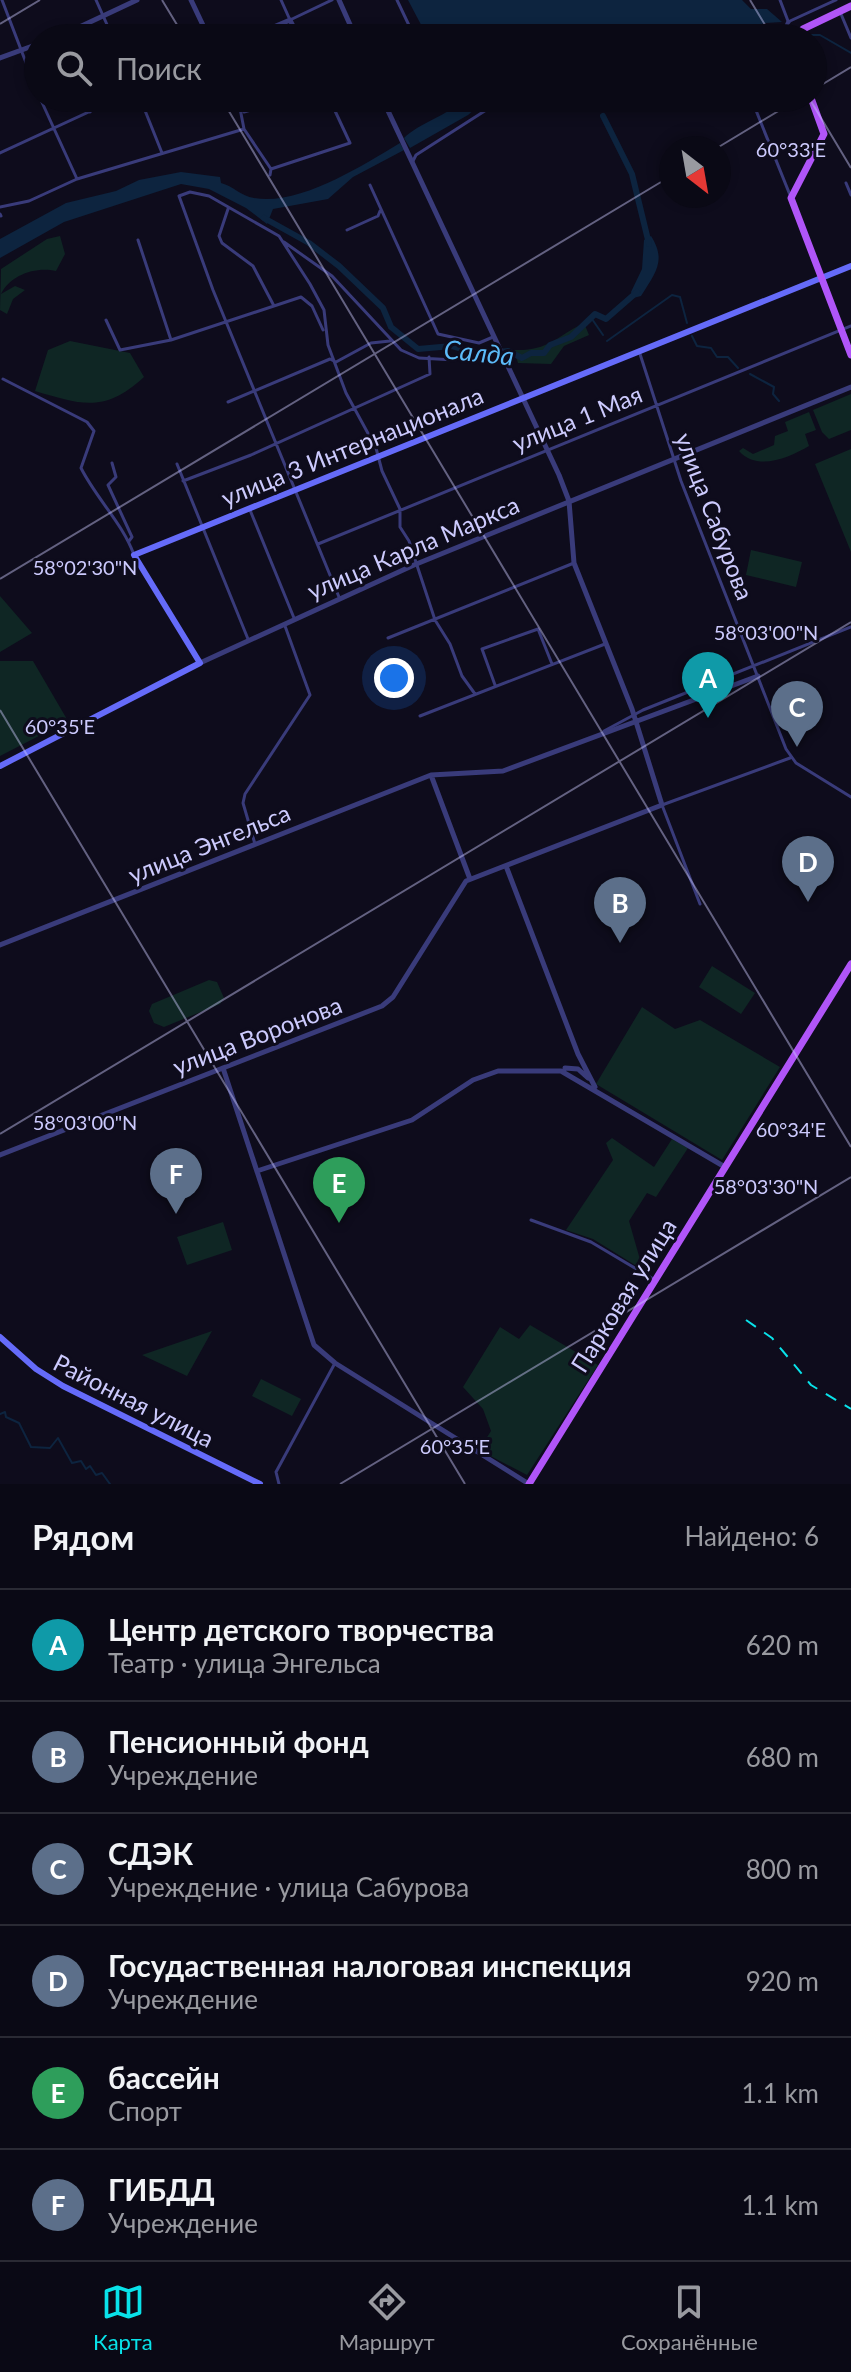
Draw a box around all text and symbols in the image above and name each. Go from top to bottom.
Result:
search box [24,24,827,112]
icon: search [52,46,96,90]
text: Поиск [116,50,202,86]
north arrow [659,136,731,208]
text: 60°33'E [756,137,826,161]
water label: Салда [442,332,516,372]
street label: улица 1 Мая [508,379,646,457]
street label: улица 3 Интернационала [217,380,487,512]
street label: улица Сабурова [670,428,760,604]
street label: улица Карла Маркса [303,489,523,605]
text: 58°02'30"N [33,555,137,579]
text: 58°03'00"N [714,620,818,644]
pin: A [682,652,734,718]
your location [374,658,414,698]
pin: C [771,681,823,747]
text: 60°35'E [25,714,95,738]
street label: улица Энгельса [124,797,294,889]
pin: D [782,836,834,902]
pin: B [594,877,646,943]
street label: улица Воронова [168,989,346,1081]
text: 58°03'00"N [33,1110,137,1134]
text: 60°34'E [756,1117,826,1141]
pin: F [150,1148,202,1214]
pin: E [313,1157,365,1223]
text: 58°03'30"N [714,1174,818,1198]
street label: Парковая улица [564,1213,682,1377]
street label: Районная улица [49,1347,219,1453]
text: 60°35'E [420,1434,490,1458]
text: Рядом [32,1516,134,1557]
text: Найдено: 6 [684,1520,819,1552]
text: Центр детского творчества [108,1611,494,1647]
text: A [49,1629,67,1661]
text: 620 m [746,1629,819,1661]
text: Театр · улица Энгельса [108,1647,381,1679]
text: Пенсионный фонд [108,1723,369,1759]
text: B [49,1741,67,1773]
text: 680 m [746,1741,819,1773]
text: Учреждение [108,1759,258,1791]
text: СДЭК [108,1835,193,1871]
text: C [49,1853,67,1885]
text: 800 m [746,1853,819,1885]
text: Учреждение · улица Сабурова [108,1871,469,1903]
text: Госудаственная налоговая инспекция [108,1947,632,1983]
text: D [48,1965,68,1997]
text: 920 m [746,1965,819,1997]
text: Учреждение [108,1983,258,2015]
text: бассейн [108,2059,220,2095]
text: E [51,2077,65,2109]
text: 1.1 km [741,2077,819,2109]
text: Спорт [108,2095,182,2127]
text: ГИБДД [108,2171,215,2207]
text: F [51,2189,65,2221]
text: 1.1 km [741,2189,819,2221]
text: Учреждение [108,2207,258,2239]
tab: Карта [93,2280,153,2355]
tab: Маршрут [339,2280,435,2355]
tab: Сохранённые [621,2280,758,2355]

